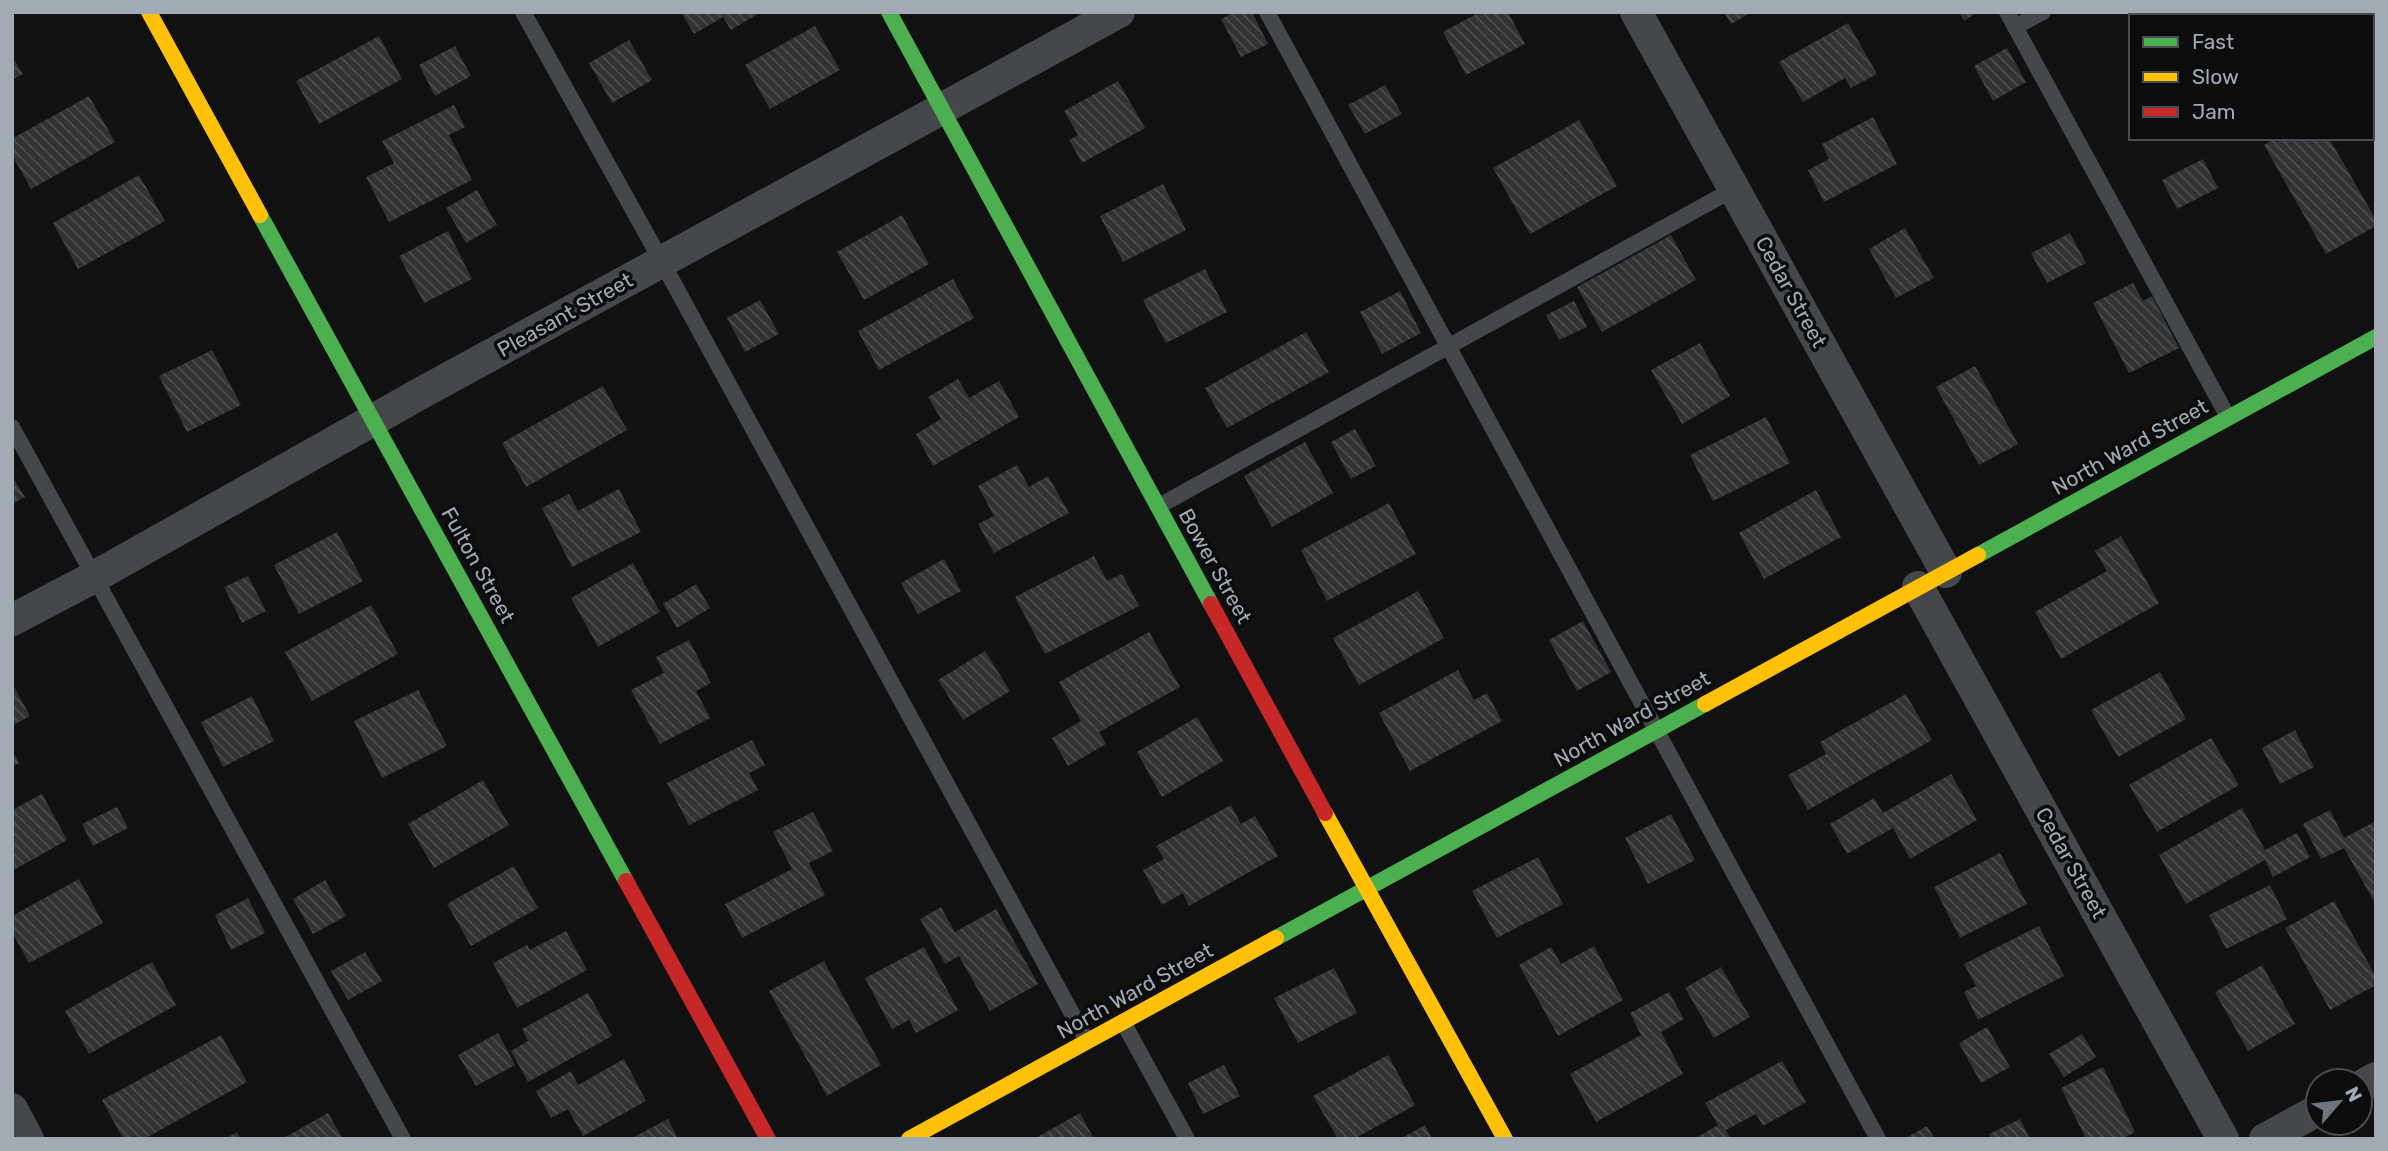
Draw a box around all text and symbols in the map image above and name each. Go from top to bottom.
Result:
legend [2129,14,2374,140]
text: Fast [2192,29,2234,54]
text: Slow [2192,64,2239,89]
text: Jam [2192,99,2236,124]
street label: Cedar Street [1751,232,1832,352]
street label: Pleasant Street [493,267,637,362]
street label: North Ward Street [2047,393,2212,500]
street label: Fulton Street [436,502,521,627]
street label: Bower Street [1174,504,1257,628]
street label: North Ward Street [1549,665,1714,772]
street label: Cedar Street [2031,803,2112,923]
street label: North Ward Street [1052,937,1217,1044]
north arrow [2304,1067,2374,1137]
text: N [2340,1083,2367,1106]

